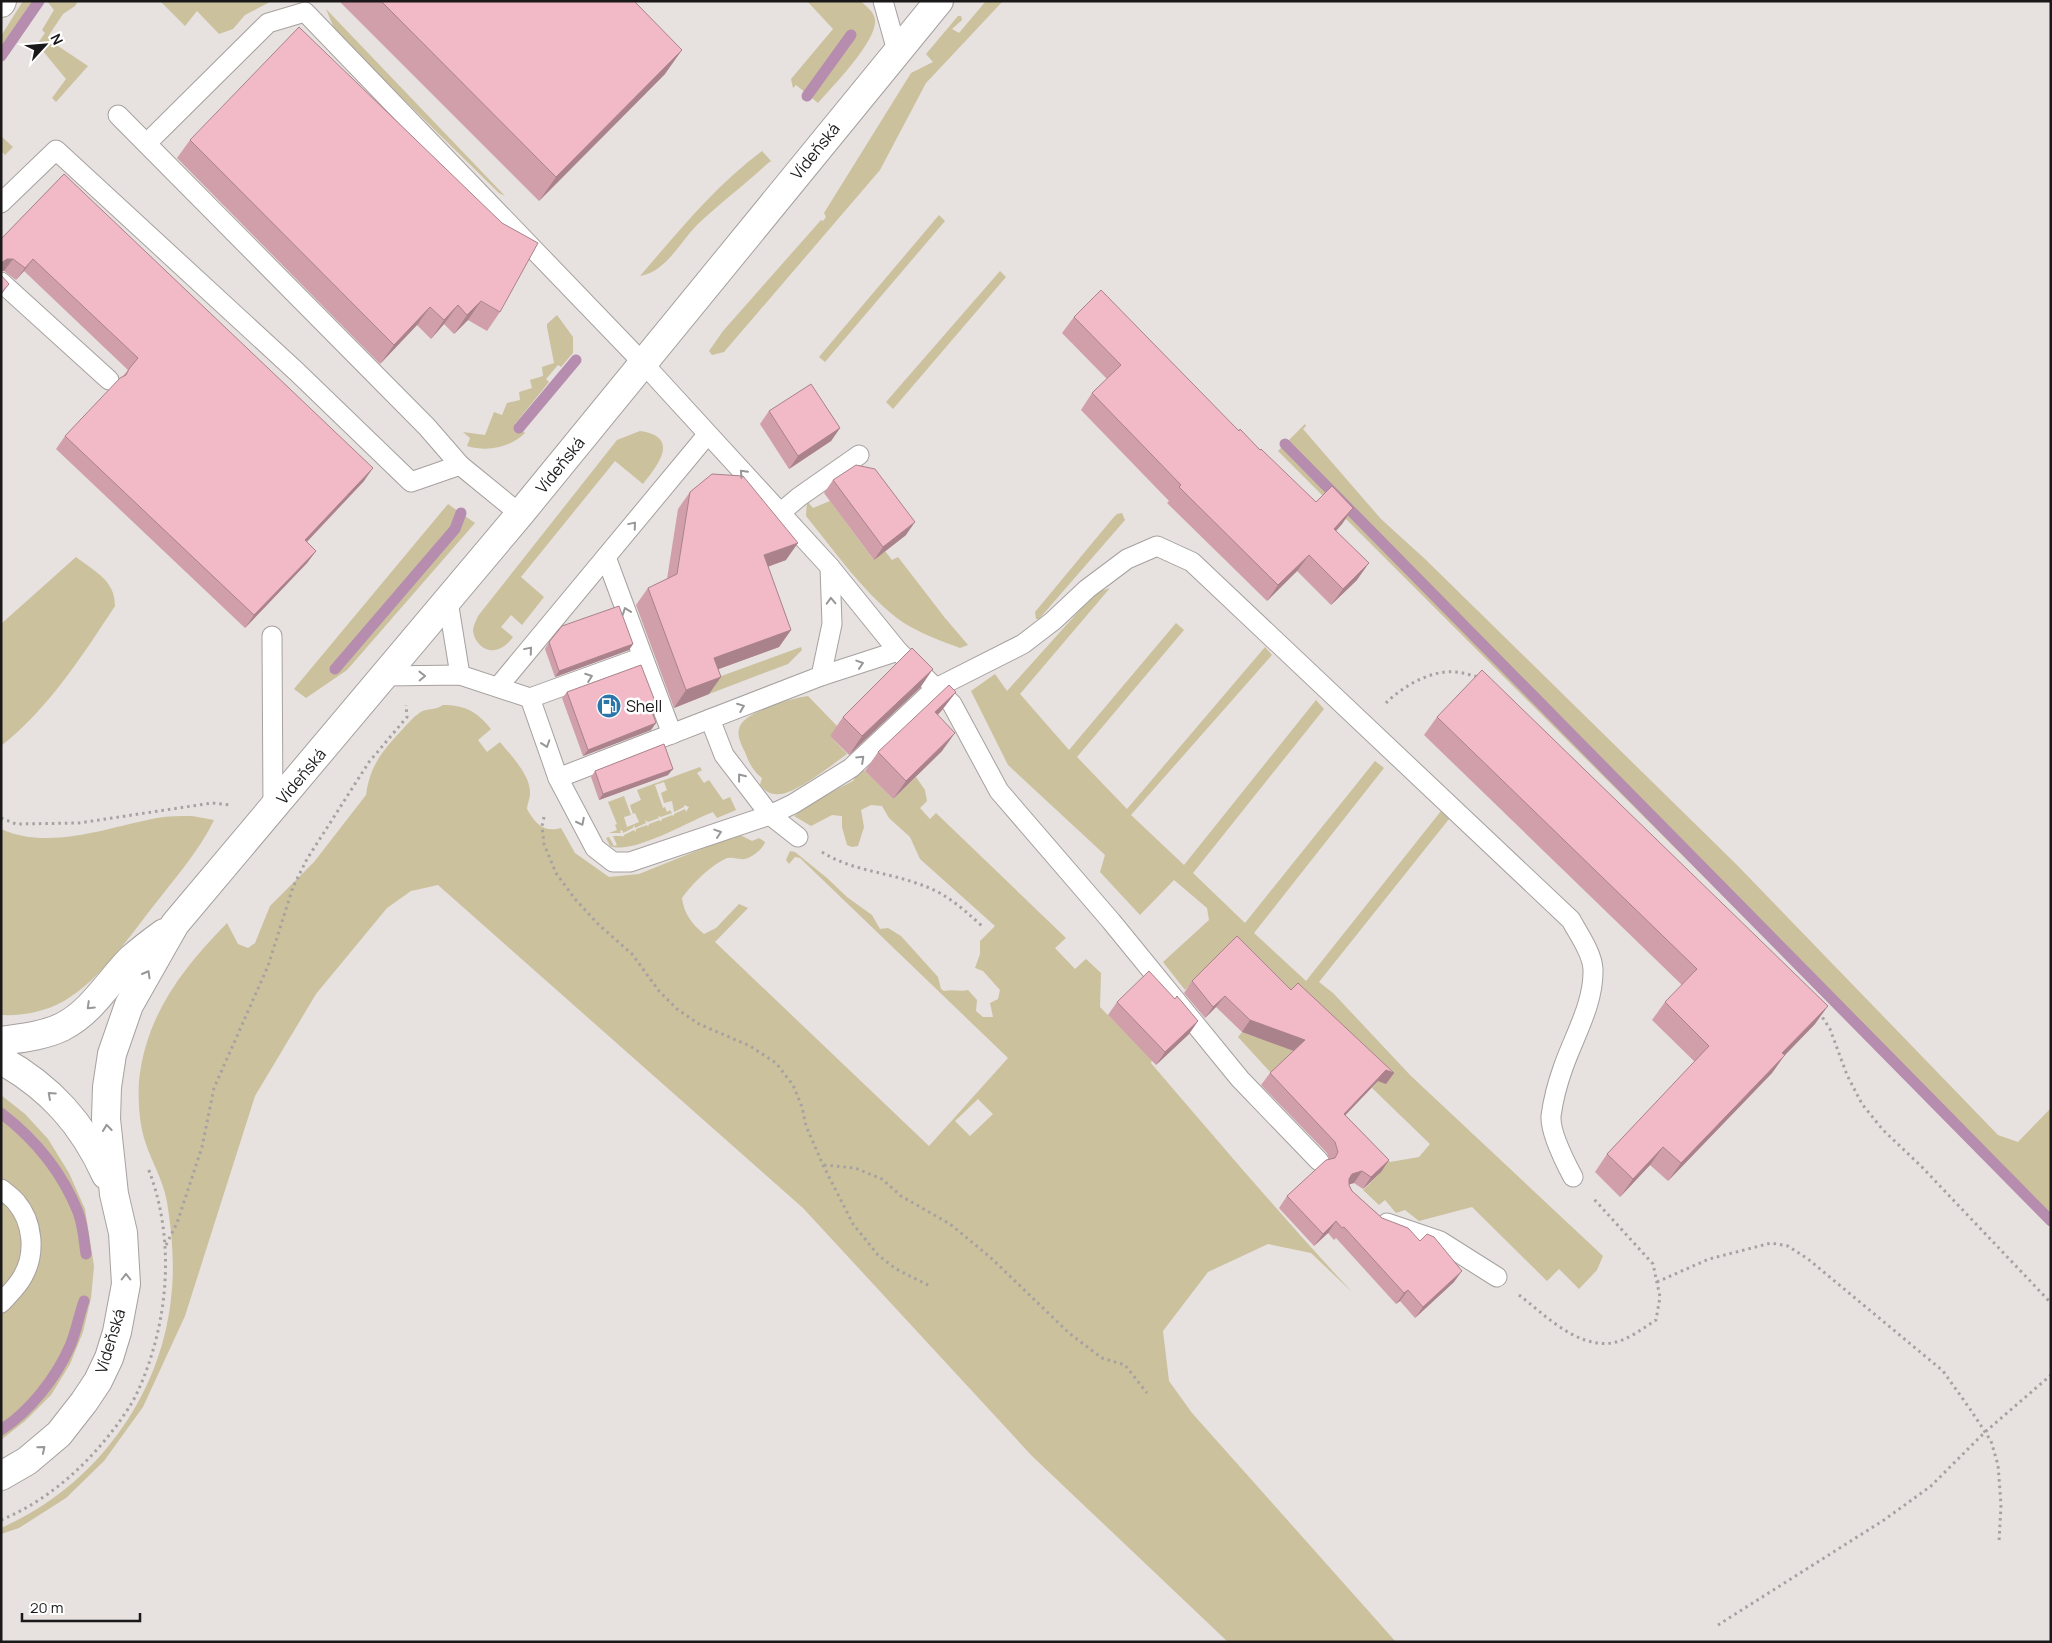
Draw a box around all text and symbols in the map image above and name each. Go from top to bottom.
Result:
north arrow [20,20,70,70]
text: N [46,30,68,48]
street label: Vídeňská [785,118,845,184]
street label: Vídeňská [530,432,590,498]
one-way arrow [740,469,749,478]
one-way arrow [627,521,636,530]
one-way arrow [826,597,837,605]
one-way arrow [622,607,632,616]
one-way arrow [523,646,532,655]
one-way arrow [855,659,864,669]
one-way arrow [419,671,427,681]
one-way arrow [584,673,592,683]
fuel station icon: Shell [596,693,622,719]
place label: Shell [626,695,662,717]
one-way arrow [736,703,745,713]
one-way arrow [540,740,550,748]
street label: Vídeňská [271,743,331,809]
one-way arrow [855,756,864,765]
one-way arrow [738,774,746,783]
one-way arrow [575,816,585,825]
one-way arrow [713,829,721,839]
one-way arrow [140,970,150,979]
one-way arrow [87,1000,96,1009]
one-way arrow [48,1092,57,1101]
one-way arrow [102,1124,113,1132]
one-way arrow [121,1273,131,1280]
street label: Vídeňská [90,1306,130,1376]
one-way arrow [36,1446,45,1455]
scale bar [22,1590,140,1622]
text: 20 m [30,1597,63,1618]

